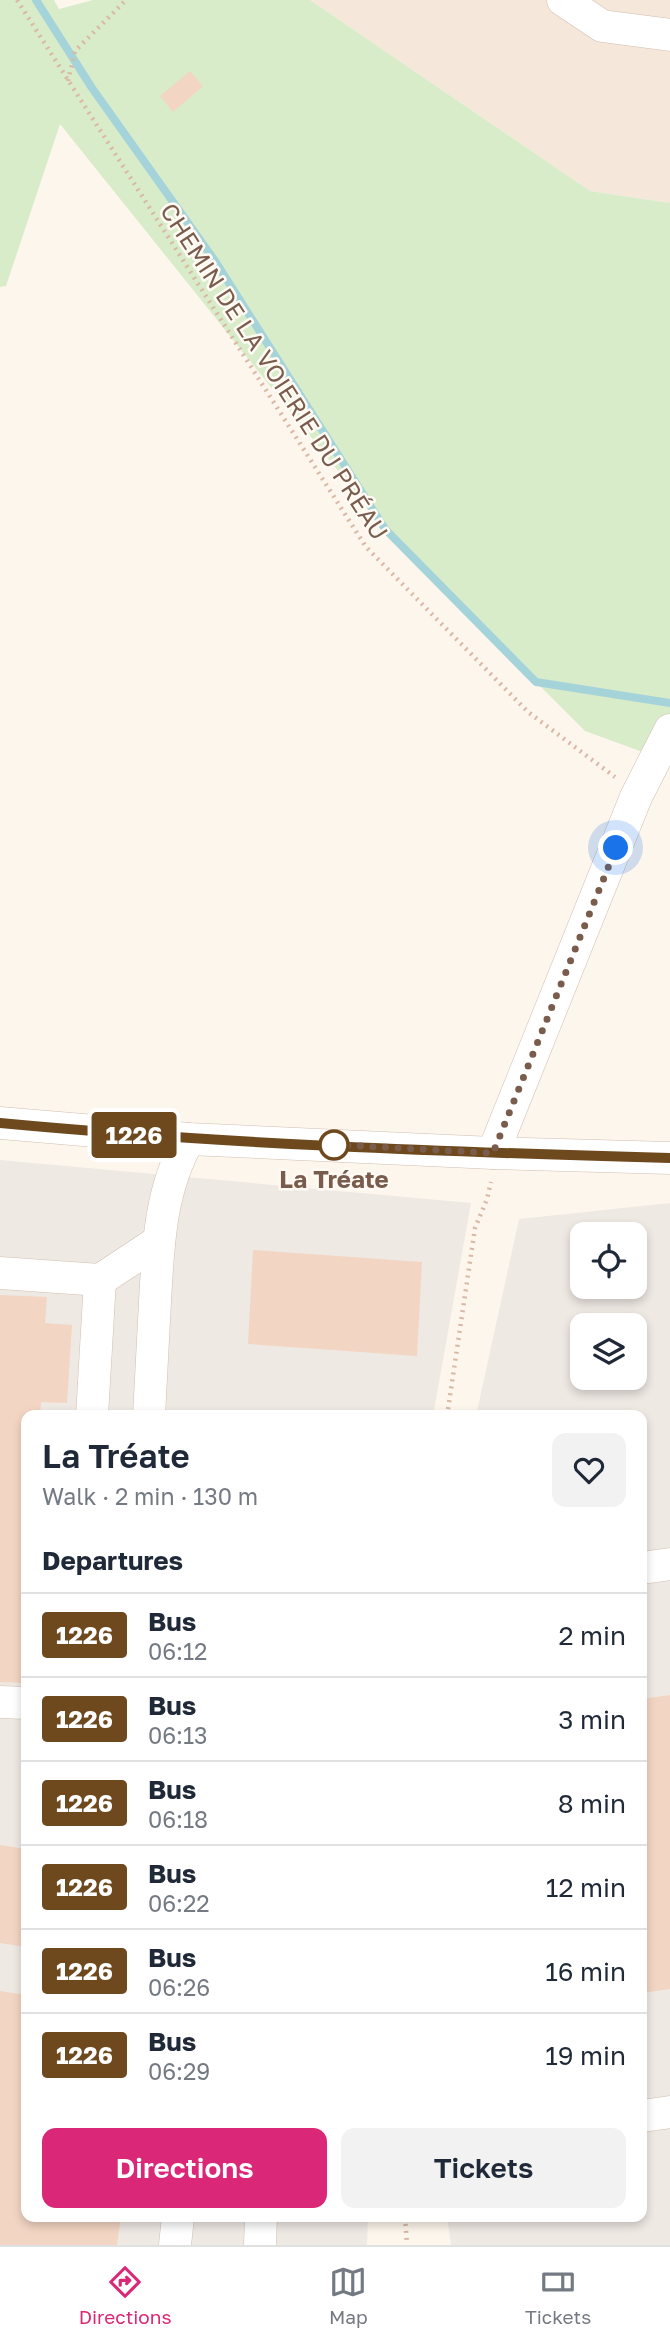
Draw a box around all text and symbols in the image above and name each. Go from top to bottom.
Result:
street label: CHEMIN DE LA VOIERIE DU PRÉAU [155,197,395,545]
your location [598,830,633,865]
line badge: 1226 [85,1112,183,1158]
text: 1226 [106,1120,162,1149]
marker: La Tréate [319,1130,349,1160]
place label: La Tréate [279,1164,389,1193]
map controls [570,1222,647,1390]
button: locate [570,1222,647,1299]
button: layers [570,1313,647,1390]
button: heart [552,1433,626,1507]
text: La Tréate [42,1436,190,1475]
text: Walk · 2 min · 130 m [42,1482,258,1510]
text: Departures [42,1545,183,1576]
text: Bus [148,1606,196,1637]
text: 1226 [56,1620,113,1649]
text: 2 min [558,1620,626,1651]
text: 06:12 [148,1637,207,1665]
text: Bus [148,1690,196,1721]
text: 1226 [56,1704,113,1733]
text: 3 min [558,1704,626,1735]
text: 06:13 [148,1721,208,1749]
text: Bus [148,1774,196,1805]
text: 1226 [56,1788,113,1817]
text: 8 min [558,1788,626,1819]
text: 06:18 [148,1805,208,1833]
text: Bus [148,1858,196,1889]
text: 1226 [56,1872,113,1901]
text: 12 min [546,1872,626,1903]
text: 06:22 [148,1889,210,1917]
text: Bus [148,1942,196,1973]
text: 1226 [56,1956,113,1985]
text: 16 min [545,1956,626,1987]
text: 06:26 [148,1973,210,2001]
text: Bus [148,2026,196,2057]
text: 1226 [56,2040,113,2069]
text: 19 min [545,2040,626,2071]
text: 06:29 [148,2057,210,2085]
button: Directions [42,2128,327,2208]
button: Tickets [341,2128,626,2208]
tab: Directions [79,2263,172,2328]
tab: Map [329,2263,368,2328]
tab: Tickets [525,2263,591,2328]

